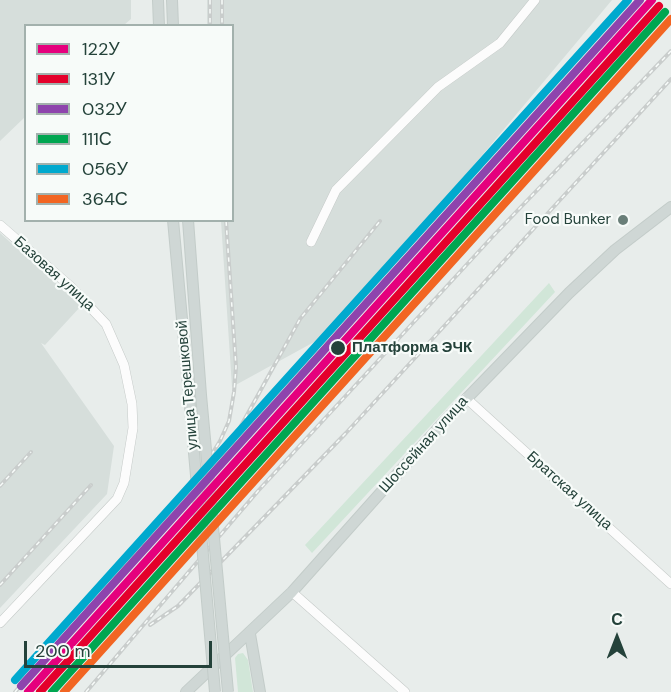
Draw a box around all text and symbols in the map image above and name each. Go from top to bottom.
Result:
legend [24,24,234,222]
text: 122У [82,37,120,61]
text: 131У [82,67,115,91]
text: 032У [82,97,127,121]
text: 111С [82,127,112,151]
text: 056У [82,157,128,181]
text: 364С [82,187,128,211]
place label: Food Bunker [525,211,611,229]
marker: Food Bunker [616,213,630,227]
street label: Базовая улица [10,233,98,315]
street label: улица Терешковой [173,319,203,451]
marker: Платформа ЭЧК [329,339,347,357]
place label: Платформа ЭЧК [352,339,472,357]
street label: Шоссейная улица [376,393,472,497]
street label: Братская улица [522,448,616,534]
north arrow [587,608,647,668]
text: С [611,609,623,630]
scale bar [27,629,214,667]
text: 200 m [35,639,91,663]

